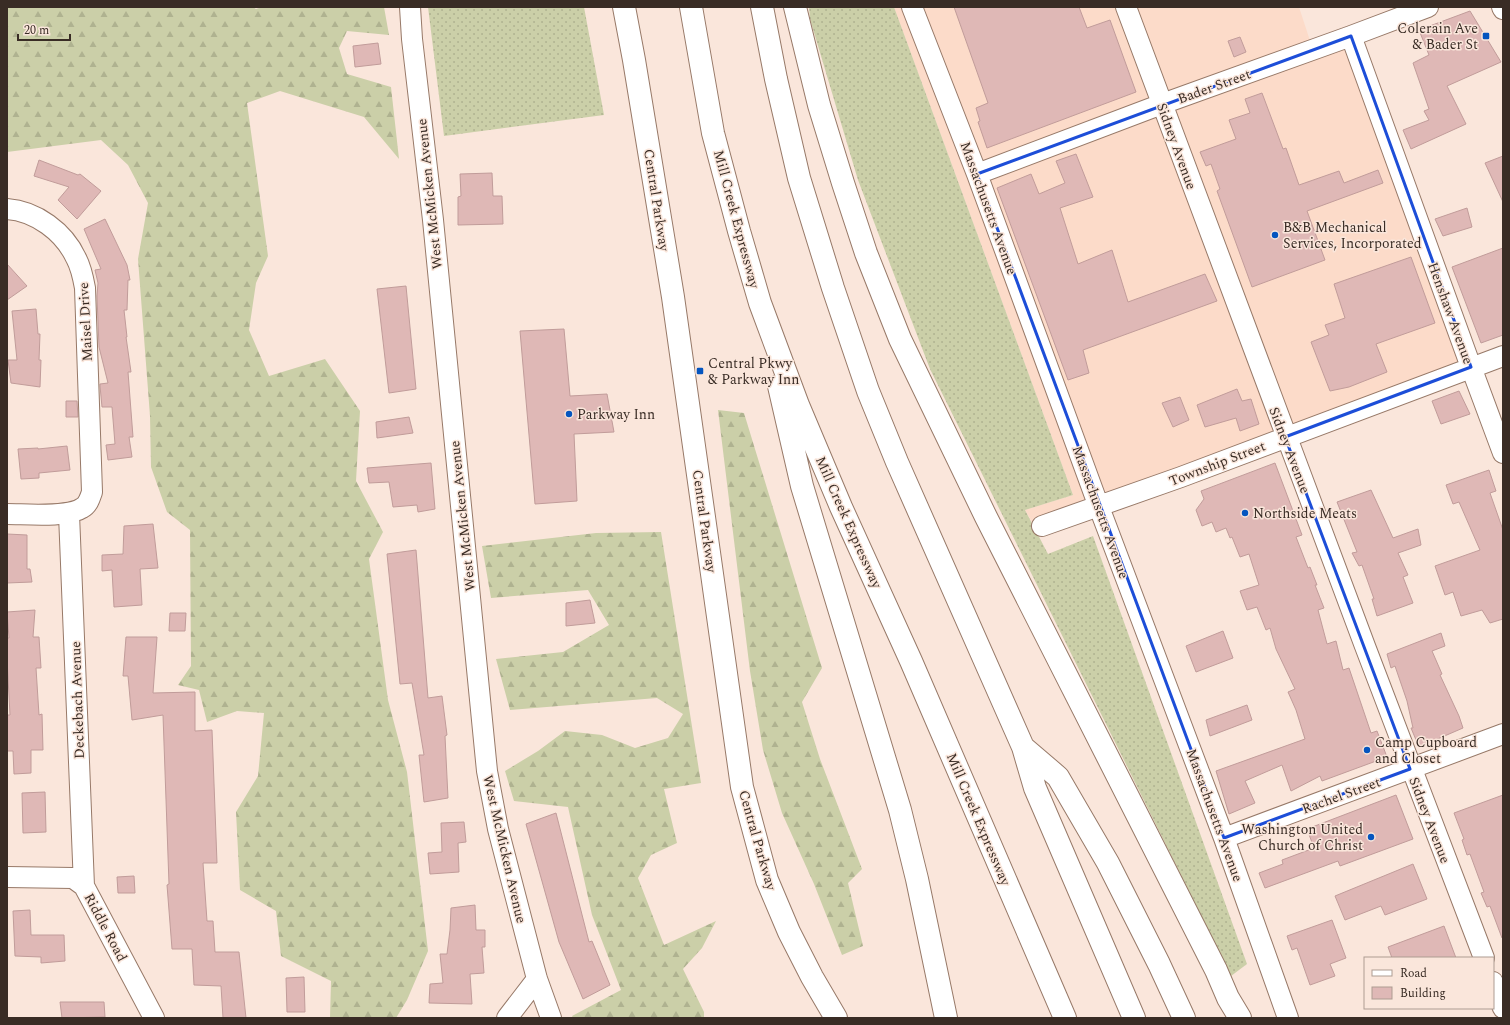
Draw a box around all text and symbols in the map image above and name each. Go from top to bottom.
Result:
scale bar [18,16,70,42]
place label: Colerain Ave & Bader St [1397,18,1478,55]
text: 20 m [24,21,49,40]
marker: Colerain Ave & Bader St [1481,31,1491,41]
street label: Bader Street [1175,64,1254,109]
street label: Sidney Avenue [1151,100,1202,193]
street label: West McMicken Avenue [411,117,448,270]
street label: Massachusetts Avenue [955,139,1022,278]
street label: Central Parkway [638,147,675,254]
street label: Mill Creek Expressway [708,148,765,292]
place label: B&B Mechanical Services, Incorporated [1283,217,1422,254]
marker: B&B Mechanical Services, Incorporated [1270,230,1280,240]
street label: Henshaw Avenue [1422,259,1479,367]
street label: Maisel Drive [73,282,98,362]
place label: Central Pkwy & Parkway Inn [708,353,799,390]
marker: Central Pkwy & Parkway Inn [695,366,705,376]
place label: Parkway Inn [577,404,655,425]
street label: Sidney Avenue [1263,404,1316,497]
marker: Parkway Inn [564,409,574,419]
street label: Township Street [1166,435,1268,491]
street label: West McMicken Avenue [444,439,481,592]
street label: Massachusetts Avenue [1067,443,1134,582]
street label: Mill Creek Expressway [810,453,888,593]
street label: Central Parkway [687,469,722,575]
place label: Northside Meats [1253,503,1357,524]
marker: Northside Meats [1240,508,1250,518]
street label: Deckebach Avenue [65,640,90,759]
place label: Camp Cupboard and Closet [1375,732,1477,769]
marker: Camp Cupboard and Closet [1362,745,1372,755]
street label: Massachusetts Avenue [1181,746,1248,885]
street label: Mill Creek Expressway [941,750,1017,890]
street label: Rachel Street [1299,772,1383,819]
street label: West McMicken Avenue [477,773,532,925]
street label: Sidney Avenue [1403,774,1456,867]
street label: Central Parkway [733,788,782,894]
place label: Washington United Church of Christ [1241,819,1363,856]
marker: Washington United Church of Christ [1366,832,1376,842]
street label: Riddle Road [79,889,133,966]
legend [1364,957,1494,1009]
text: Road [1400,964,1427,983]
text: Building [1400,984,1446,1003]

